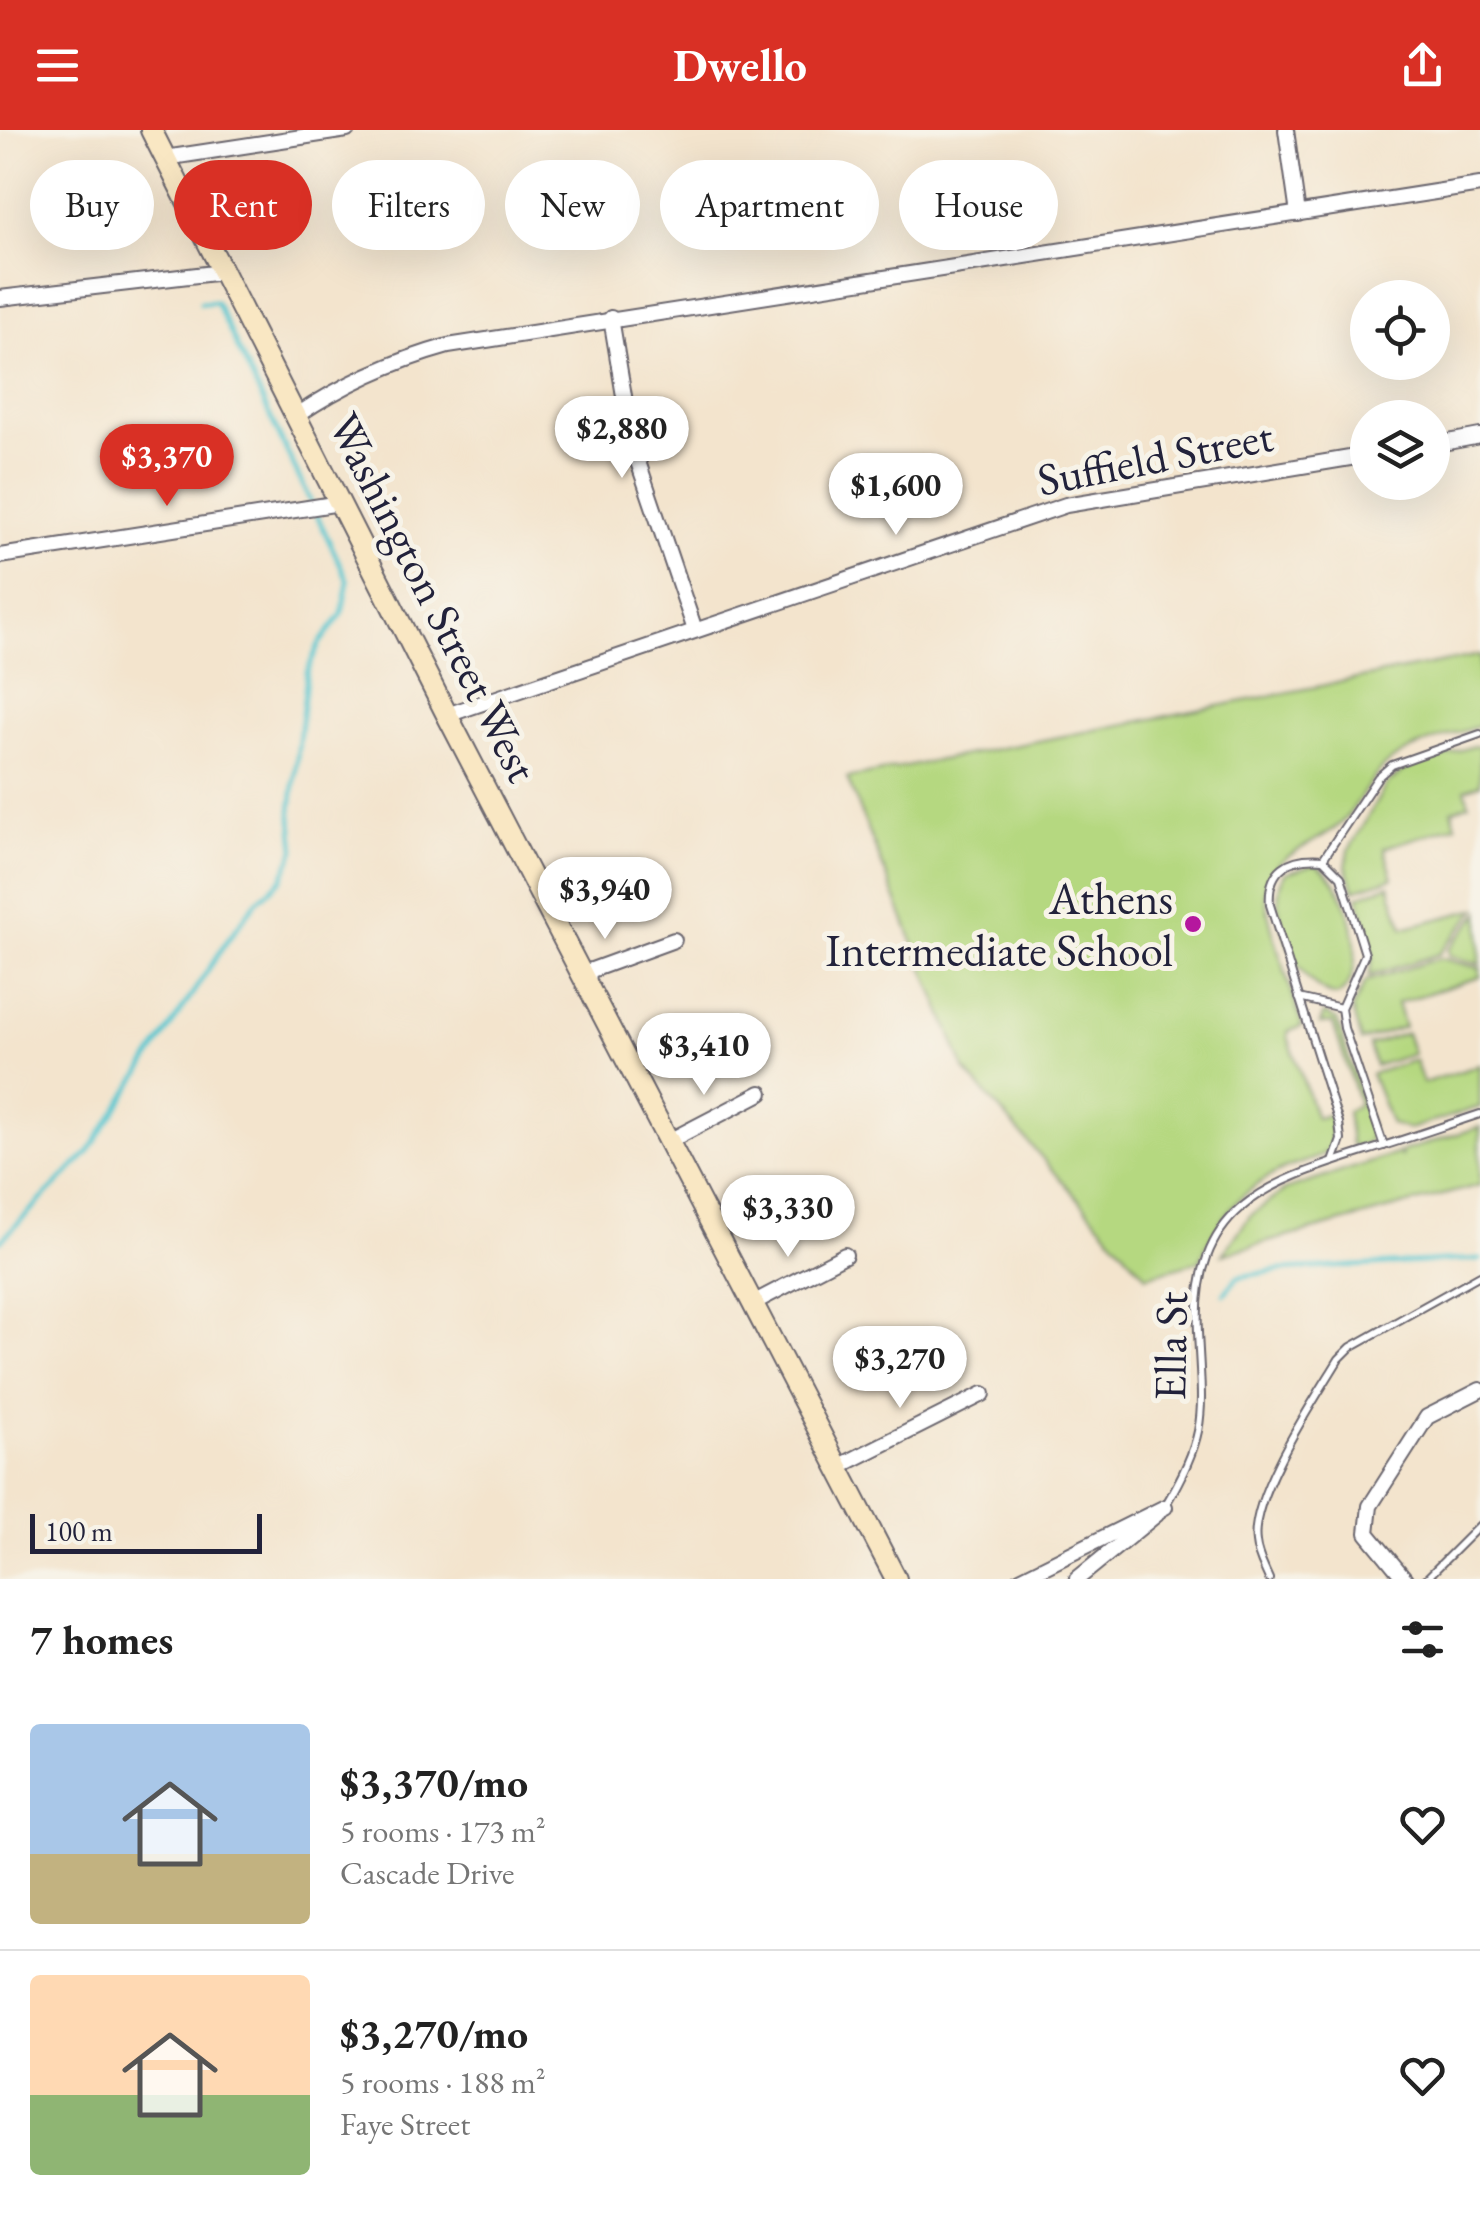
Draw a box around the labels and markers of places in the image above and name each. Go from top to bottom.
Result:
pin: $2,880 [541,396,703,481]
pin: $3,370 [86,424,248,509]
pin: $1,600 [815,453,977,538]
pin: $3,940 [524,857,686,942]
place label: Athens Intermediate School [826,869,1173,979]
marker: Athens Intermediate School [1182,913,1204,935]
pin: $3,410 [623,1013,785,1098]
pin: $3,330 [707,1175,869,1260]
pin: $3,270 [819,1326,981,1411]

